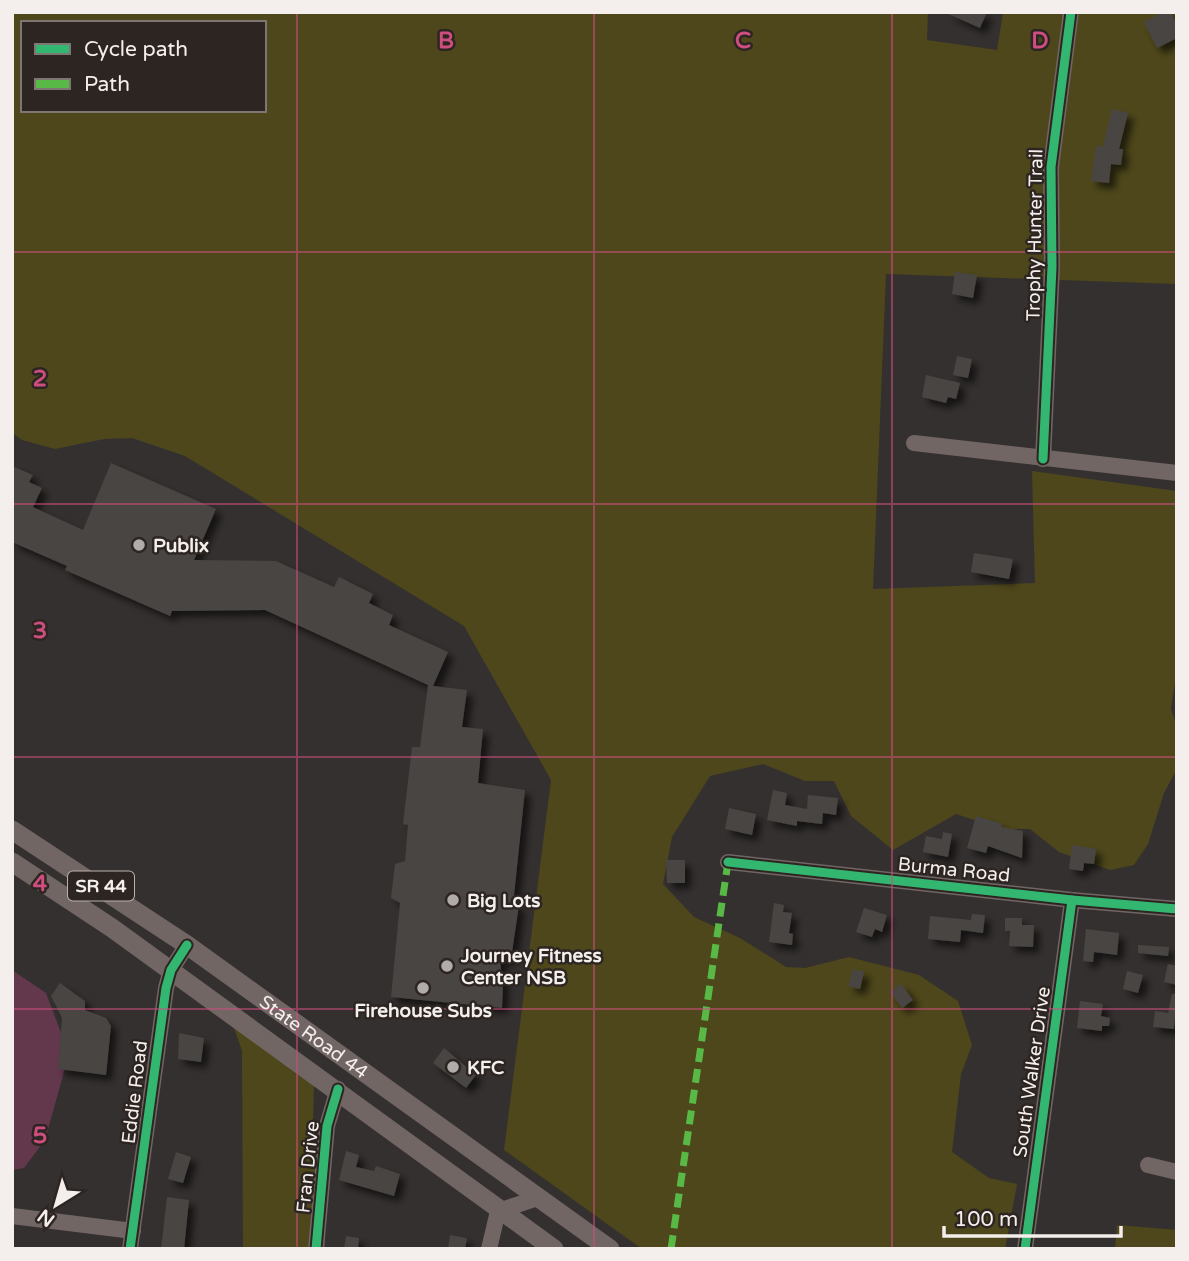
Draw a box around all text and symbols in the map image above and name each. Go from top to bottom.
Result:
legend [21,21,266,112]
text: B [438,27,454,55]
text: C [735,27,751,55]
text: D [1031,27,1049,55]
text: Cycle path [84,37,188,62]
text: Path [84,72,130,97]
street label: Trophy Hunter Trail [1022,149,1048,321]
text: 2 [33,365,47,393]
place label: Publix [153,535,209,557]
marker: Publix [131,537,147,553]
text: 3 [33,617,47,645]
street label: Burma Road [897,853,1011,887]
text: 4 [33,870,48,898]
road number: SR 44 [68,872,134,900]
place label: Big Lots [467,890,540,913]
marker: Big Lots [445,892,461,908]
place label: Journey Fitness Center NSB [460,945,602,989]
marker: Journey Fitness Center NSB [439,958,455,974]
marker: Firehouse Subs [415,980,431,996]
street label: South Walker Drive [1009,985,1055,1159]
street label: State Road 44 [255,991,372,1084]
place label: Firehouse Subs [354,1000,492,1022]
street label: Eddie Road [118,1039,152,1145]
place label: KFC [467,1057,504,1079]
marker: KFC [445,1059,461,1075]
street label: Fran Drive [292,1120,324,1214]
text: 5 [33,1122,47,1150]
north arrow [21,1170,91,1240]
scale bar [944,1194,1121,1238]
text: N [34,1204,59,1231]
text: 100 m [954,1207,1018,1232]

